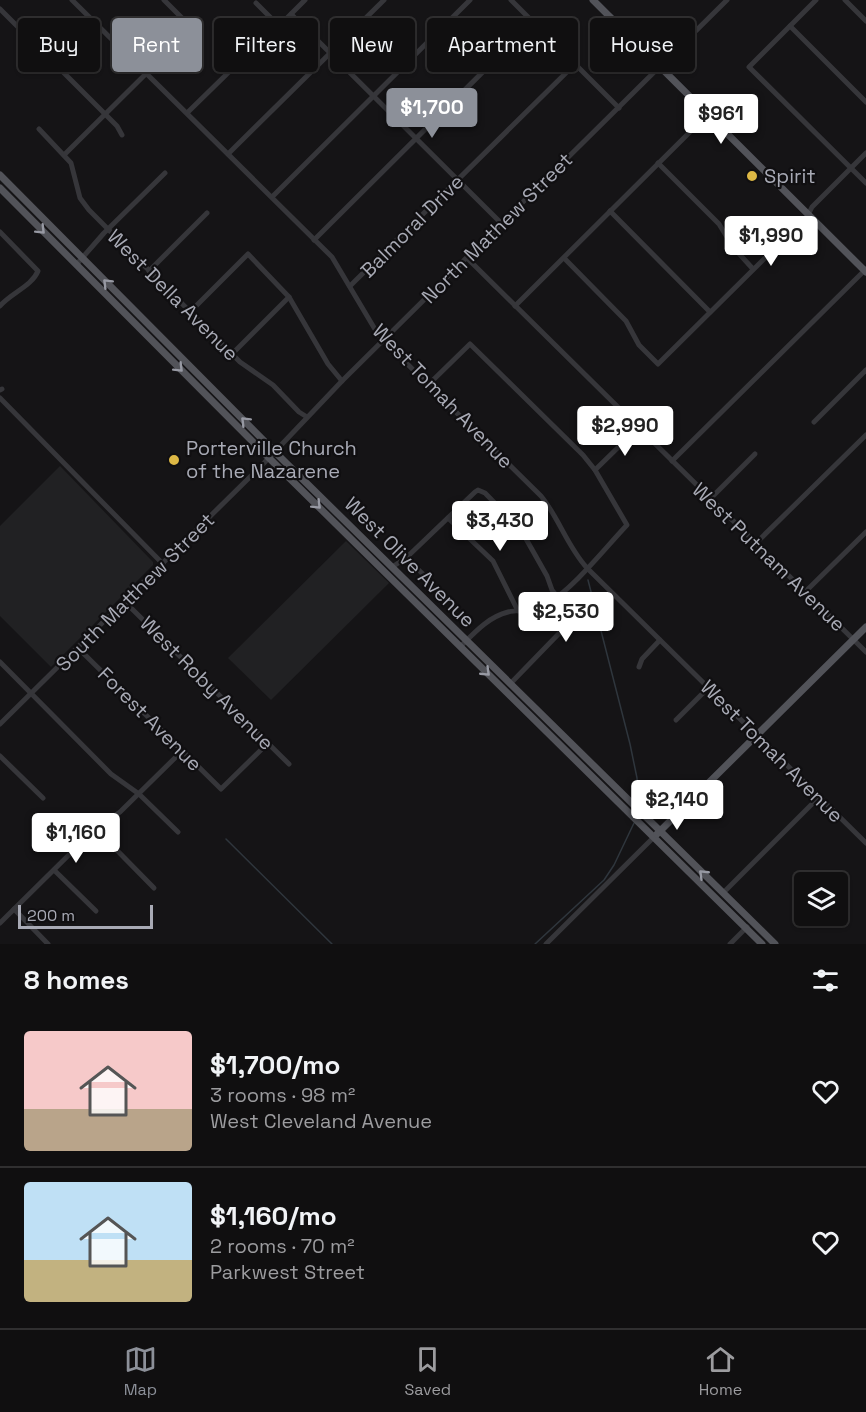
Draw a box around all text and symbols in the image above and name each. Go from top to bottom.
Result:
chip: Buy [18,18,100,72]
chip: Rent [112,18,202,72]
chip: Filters [214,18,318,72]
chip: New [330,18,415,72]
chip: Apartment [427,18,578,72]
chip: House [590,18,695,72]
pin: $1,700 [383,88,481,139]
text: $1,700 [400,94,464,120]
pin: $961 [685,94,757,145]
text: $961 [698,100,744,126]
street label: North Mathew Street [416,147,578,309]
place label: Spirit [764,163,816,189]
street label: Balmoral Drive [355,169,469,283]
marker: Spirit [745,169,759,183]
pin: $1,990 [722,216,820,267]
one-way arrow [34,222,45,233]
text: $1,990 [739,222,803,248]
street label: West Della Avenue [102,224,244,366]
one-way arrow [103,280,114,290]
street label: West Tomah Avenue [367,318,519,474]
one-way arrow [171,360,182,371]
pin: $2,990 [576,406,674,457]
text: $2,990 [591,412,659,438]
one-way arrow [241,418,252,429]
place label: Porterville Church of the Nazarene [186,435,357,484]
marker: Porterville Church of the Nazarene [167,453,181,467]
street label: West Putnam Avenue [687,477,851,637]
street label: West Olive Avenue [339,491,481,633]
one-way arrow [309,498,320,509]
pin: $3,430 [451,501,549,552]
street label: South Matthew Street [50,507,220,677]
text: $3,430 [466,507,534,533]
pin: $2,530 [517,592,615,643]
text: $2,530 [533,598,600,624]
street label: West Roby Avenue [134,610,280,756]
street label: Forest Avenue [92,661,208,777]
one-way arrow [479,665,489,676]
street label: West Tomah Avenue [695,674,849,828]
pin: $2,140 [628,780,726,831]
text: $2,140 [645,786,709,812]
pin: $1,160 [27,813,125,864]
text: $1,160 [46,819,106,845]
one-way arrow [700,870,711,881]
map controls [794,872,848,926]
button: layers [794,872,848,926]
scale bar [18,902,153,930]
text: 200 m [27,905,75,926]
text: 8 homes [24,963,129,997]
icon: filters [809,964,842,997]
text: $1,700/mo [210,1048,340,1082]
icon: home [72,1055,144,1127]
icon: heart [809,1075,842,1108]
text: 3 rooms · 98 m² [210,1082,355,1108]
text: West Cleveland Avenue [210,1108,432,1134]
text: $1,160/mo [210,1199,337,1233]
icon: home [72,1206,144,1278]
icon: heart [809,1226,842,1259]
text: 2 rooms · 70 m² [210,1233,354,1259]
text: Parkwest Street [210,1259,365,1285]
tab: Map [124,1343,157,1400]
tab: Saved [405,1343,451,1400]
tab: Home [699,1343,742,1400]

